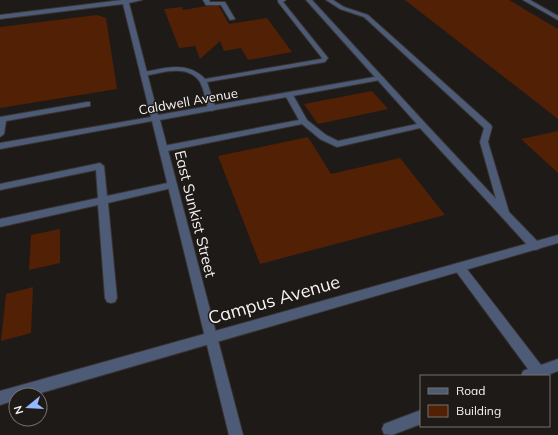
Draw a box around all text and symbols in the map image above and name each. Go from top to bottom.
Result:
street label: Caldwell Avenue [137,84,239,118]
street label: East Sunkist Street [171,148,220,279]
street label: Campus Avenue [205,270,342,329]
legend [420,375,550,427]
text: Road [456,383,485,398]
north arrow [8,387,48,427]
text: Building [456,403,501,418]
text: N [11,404,26,416]

